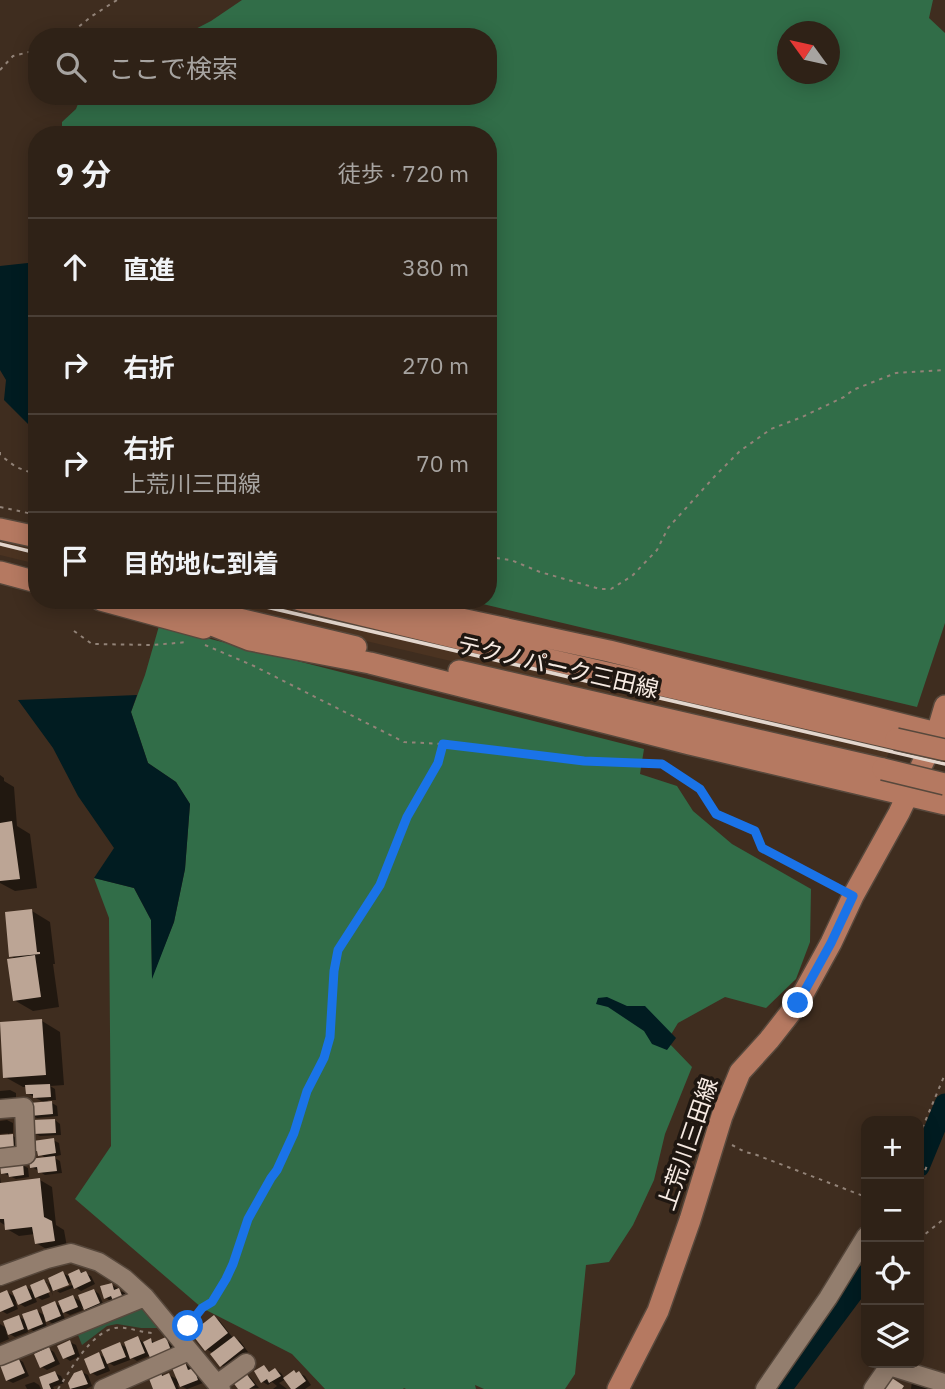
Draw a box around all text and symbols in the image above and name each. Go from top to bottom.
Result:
north arrow [777,21,840,84]
search box [28,28,497,105]
icon: search [52,48,90,86]
text: ここで検索 [108,51,238,85]
text: 9 分 [56,154,111,193]
text: 徒歩 · 720 m [338,158,469,188]
icon: ahead [56,248,94,286]
text: 直進 [123,252,175,286]
text: 380 m [402,252,469,282]
icon: right [56,346,94,384]
text: 右折 [123,350,175,384]
text: 270 m [402,350,469,380]
text: 右折 [123,431,175,465]
icon: right [56,444,94,482]
text: 70 m [416,448,469,478]
text: 上荒川三田線 [123,468,261,498]
icon: arrive [56,542,94,580]
text: 目的地に到着 [123,546,279,580]
street label: テクノパーク三田線 [455,628,662,704]
route end [782,987,813,1018]
street label: 上荒川三田線 [650,1074,724,1214]
map controls [861,1116,924,1368]
button: + [861,1116,924,1179]
button: − [861,1179,924,1242]
button: locate [861,1242,924,1305]
button: layers [861,1305,924,1368]
route start [172,1310,203,1341]

